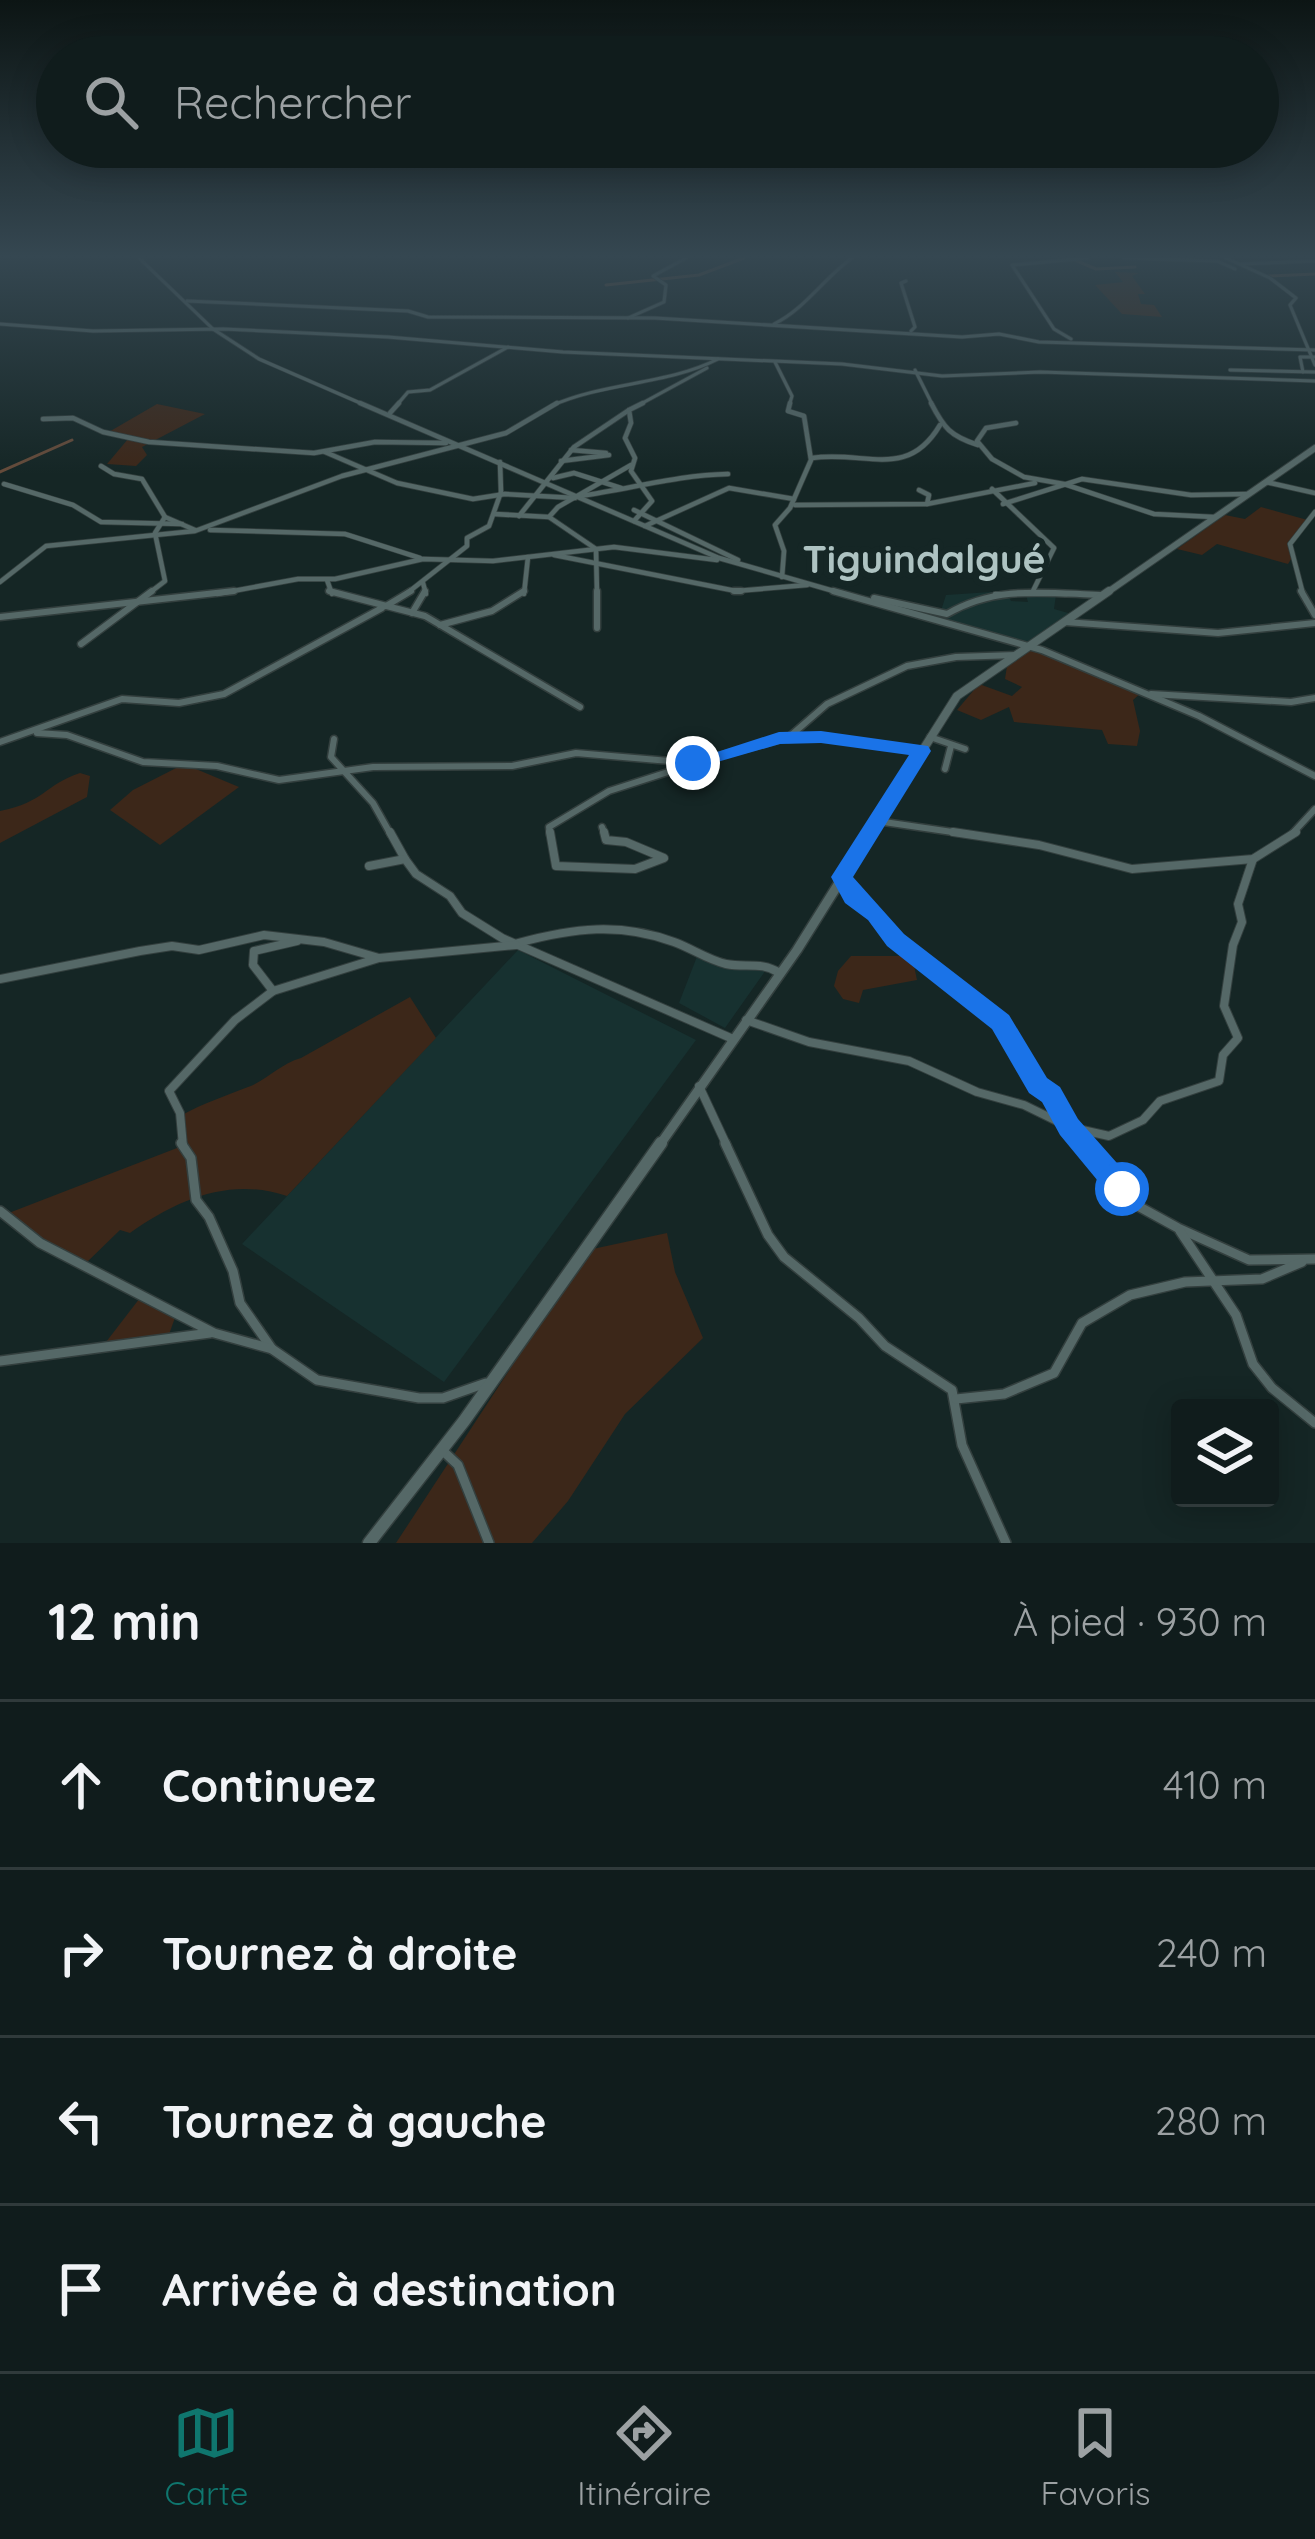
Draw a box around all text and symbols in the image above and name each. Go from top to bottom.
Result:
search box [36,36,1279,168]
icon: search [78,69,144,135]
text: Rechercher [174,74,412,130]
district label: Tiguindalgué [802,534,1046,583]
route end [666,736,720,790]
route start [1095,1162,1149,1216]
map controls [1171,1399,1279,1507]
button: layers [1171,1399,1279,1507]
text: 12 min [48,1589,201,1653]
text: À pied · 930 m [1013,1597,1267,1646]
icon: ahead [48,1752,114,1818]
text: Continuez [162,1757,376,1813]
text: 410 m [1163,1760,1267,1809]
icon: right [48,1920,114,1986]
text: Tournez à droite [162,1925,518,1981]
text: 240 m [1156,1928,1267,1977]
icon: left [48,2088,114,2154]
text: Tournez à gauche [162,2093,546,2149]
text: 280 m [1155,2096,1267,2145]
icon: arrive [48,2256,114,2322]
text: Arrivée à destination [162,2261,617,2317]
tab: Carte [164,2400,248,2513]
tab: Itinéraire [577,2400,712,2513]
tab: Favoris [1040,2400,1151,2513]

